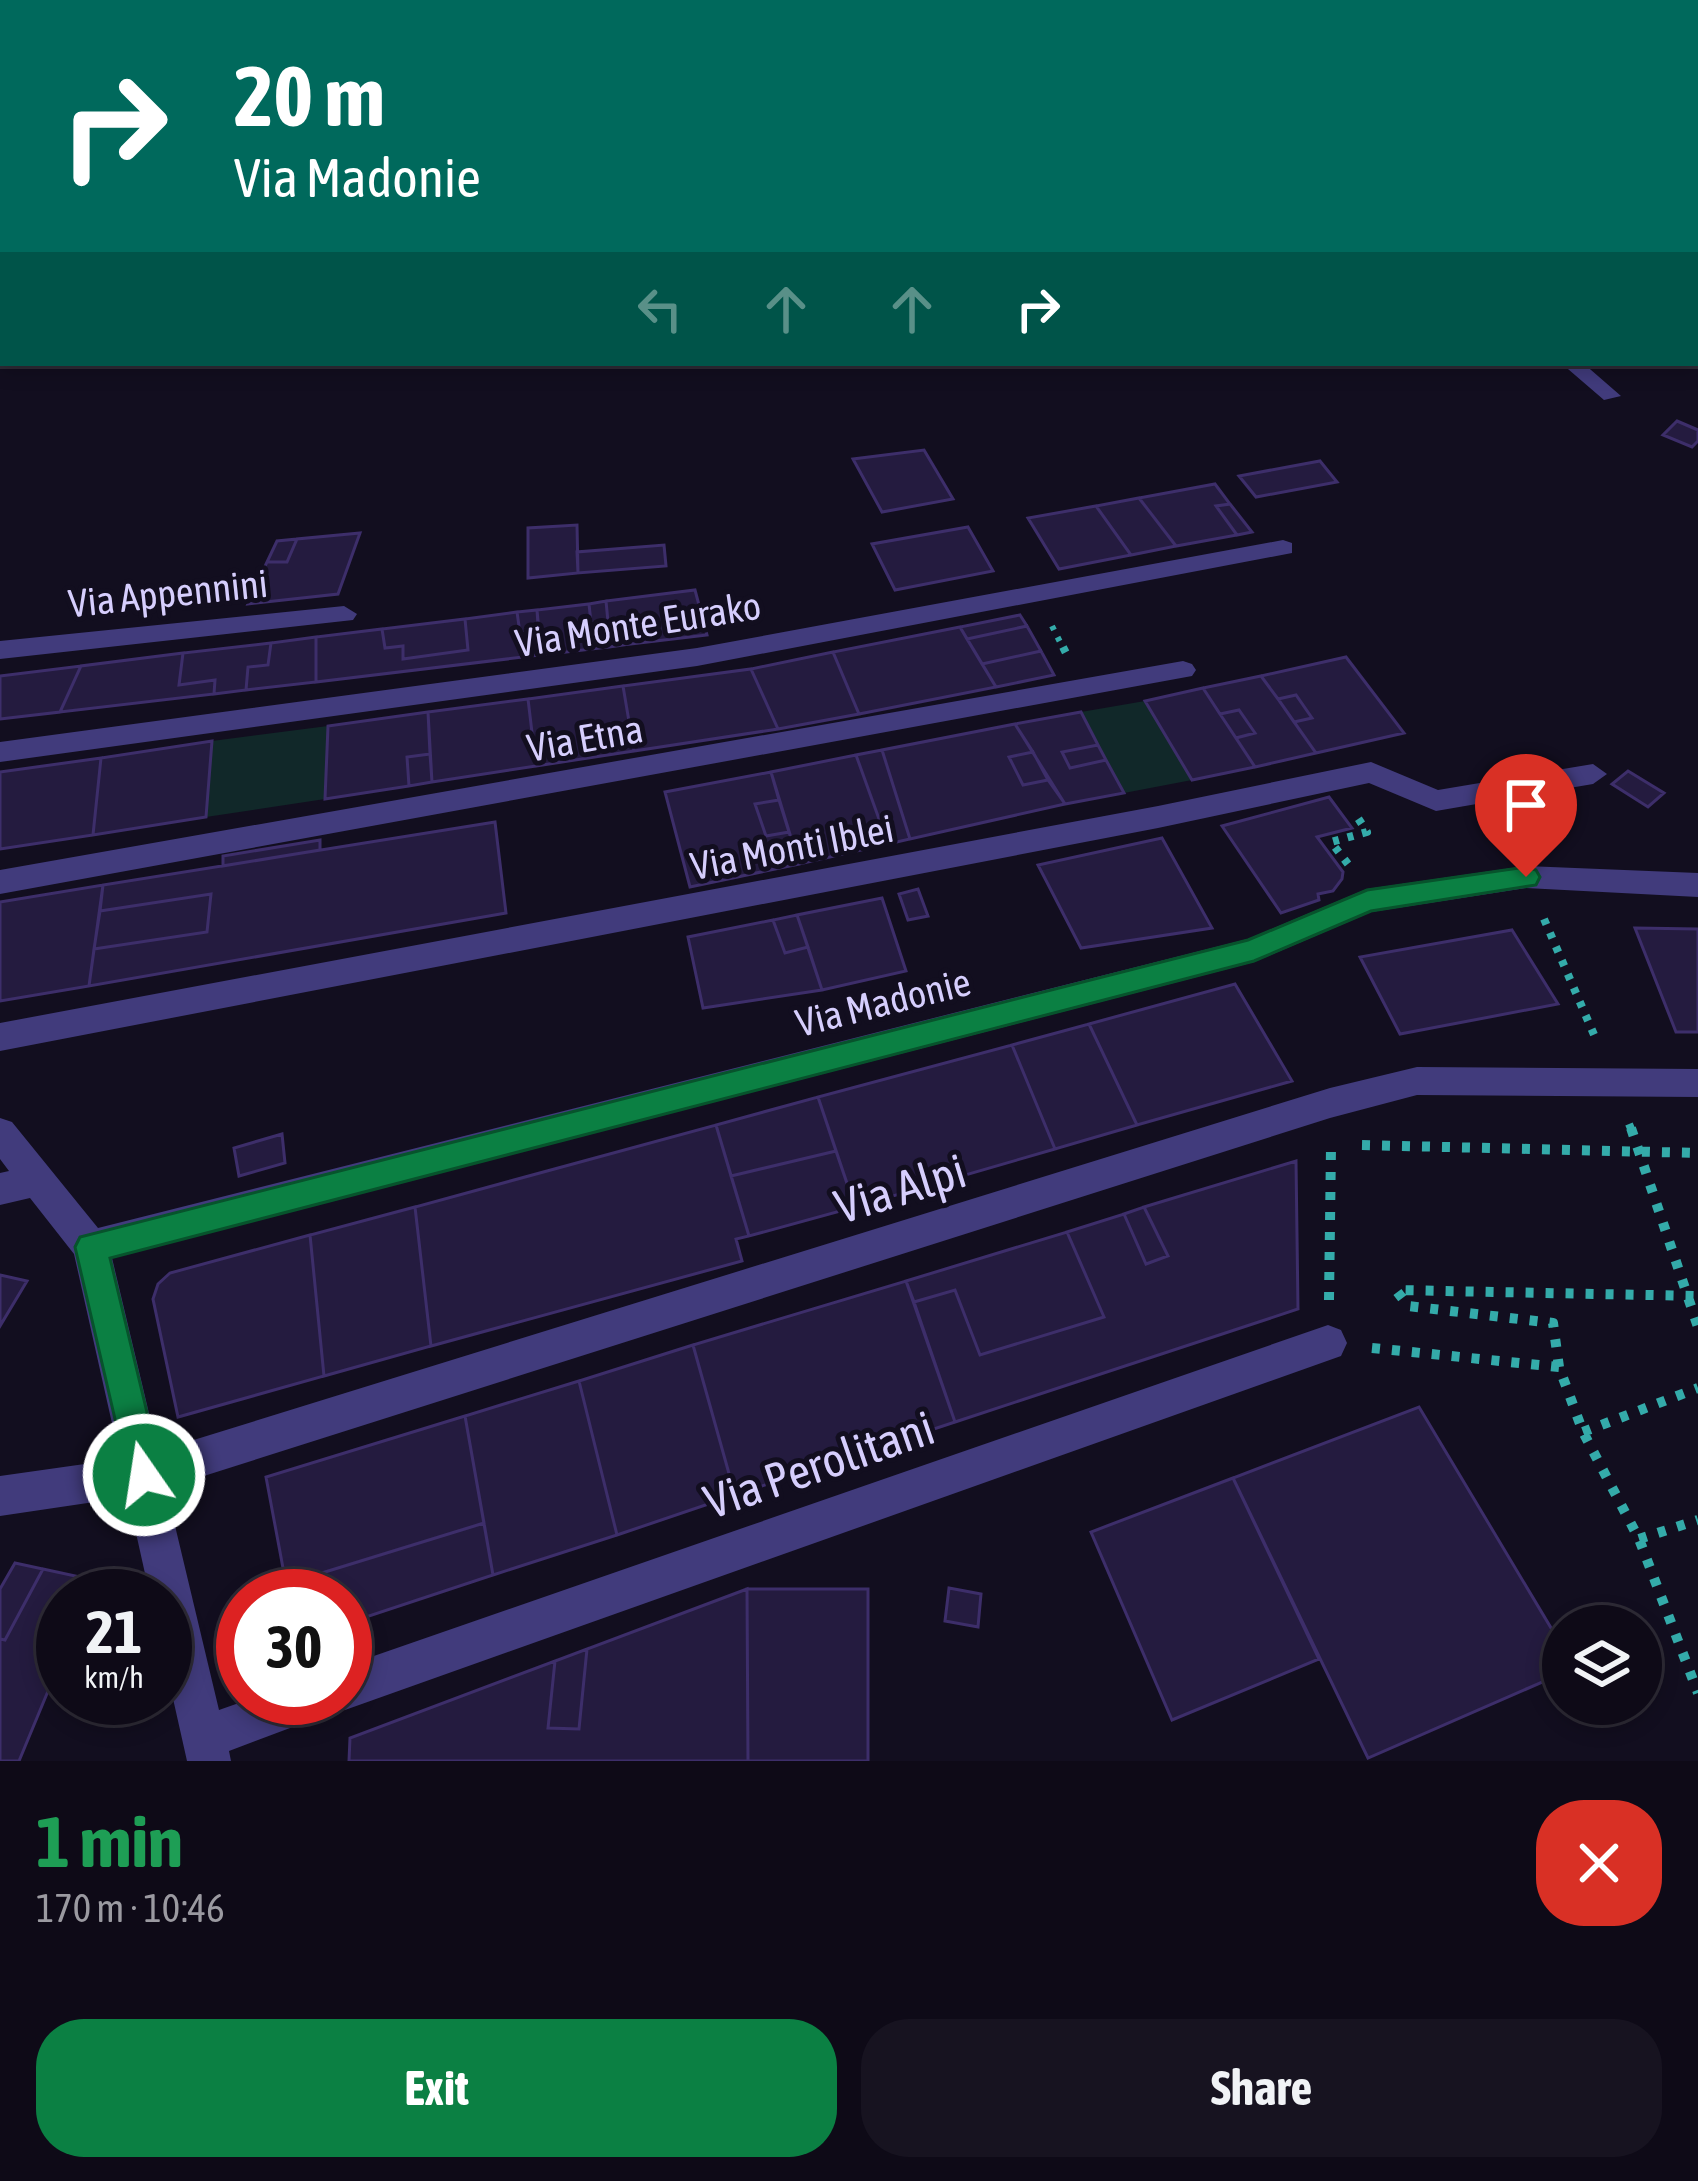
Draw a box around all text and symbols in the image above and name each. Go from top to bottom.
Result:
icon: right [36,48,192,204]
text: 20 m [234,48,385,144]
text: Via Madonie [234,147,481,208]
icon: left [627,276,693,342]
icon: ahead [753,276,819,342]
icon: ahead [879,276,945,342]
icon: right [1005,276,1071,342]
street label: Via Appennini [66,561,270,625]
street label: Via Monte Eurako [512,583,764,665]
street label: Via Etna [524,706,646,770]
pin [1475,754,1577,877]
icon: arrive [1493,772,1559,838]
street label: Via Monti Iblei [687,806,897,888]
street label: Via Madonie [791,959,975,1045]
street label: Via Alpi [828,1142,972,1234]
street label: Via Perolitani [697,1399,941,1529]
position arrow [81,1412,207,1538]
speed limit sign: 30 [216,1569,372,1725]
text: 21 [86,1597,142,1666]
map controls [1542,1605,1662,1725]
button: layers [1542,1605,1662,1725]
text: km/h [84,1660,144,1694]
text: 1 min [36,1800,183,1882]
button: close [1536,1800,1662,1926]
text: 170 m · 10:46 [36,1886,225,1930]
button: Exit [36,2019,837,2157]
button: Share [861,2019,1662,2157]

